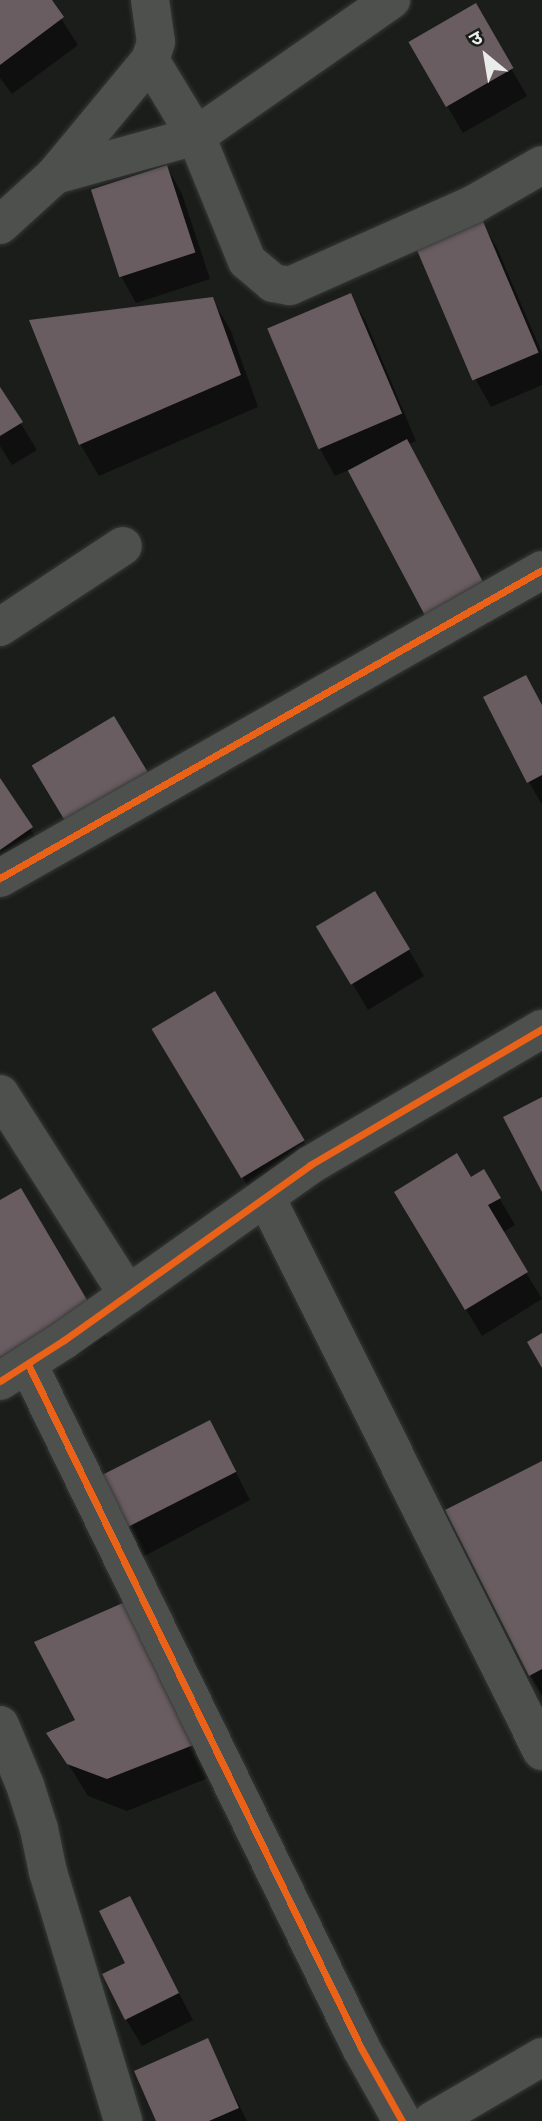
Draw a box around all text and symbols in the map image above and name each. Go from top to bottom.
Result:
north arrow [451,21,521,91]
text: उ [465,26,486,50]

